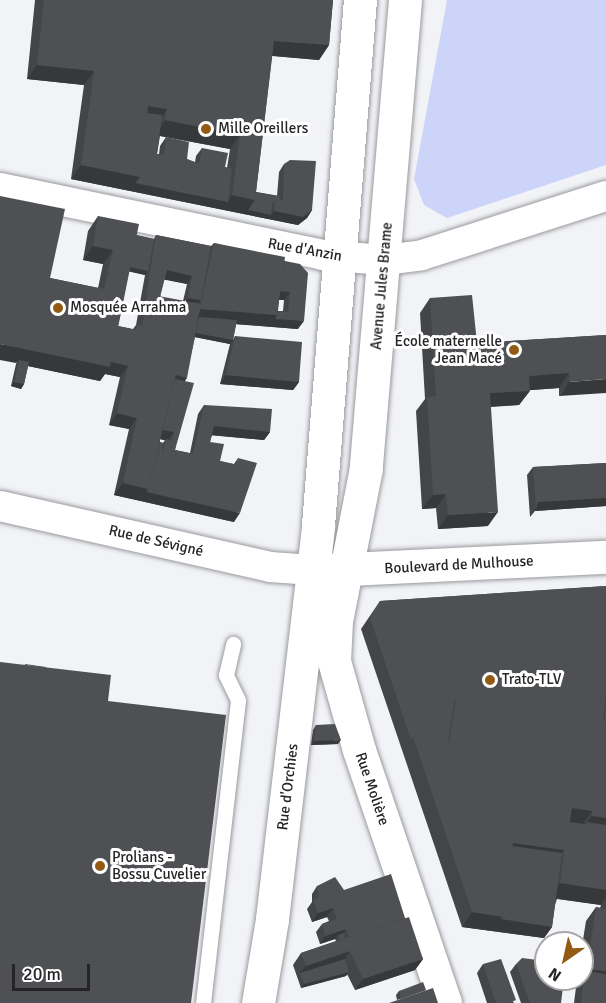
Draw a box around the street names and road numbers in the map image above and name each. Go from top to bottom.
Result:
street label: Avenue Jules Brame [367,221,397,351]
street label: Rue d'Anzin [267,235,343,265]
street label: Rue de Sévigné [107,521,205,561]
street label: Boulevard de Mulhouse [384,552,534,578]
street label: Rue d'Orchies [274,743,302,831]
street label: Rue Molière [351,750,393,828]

